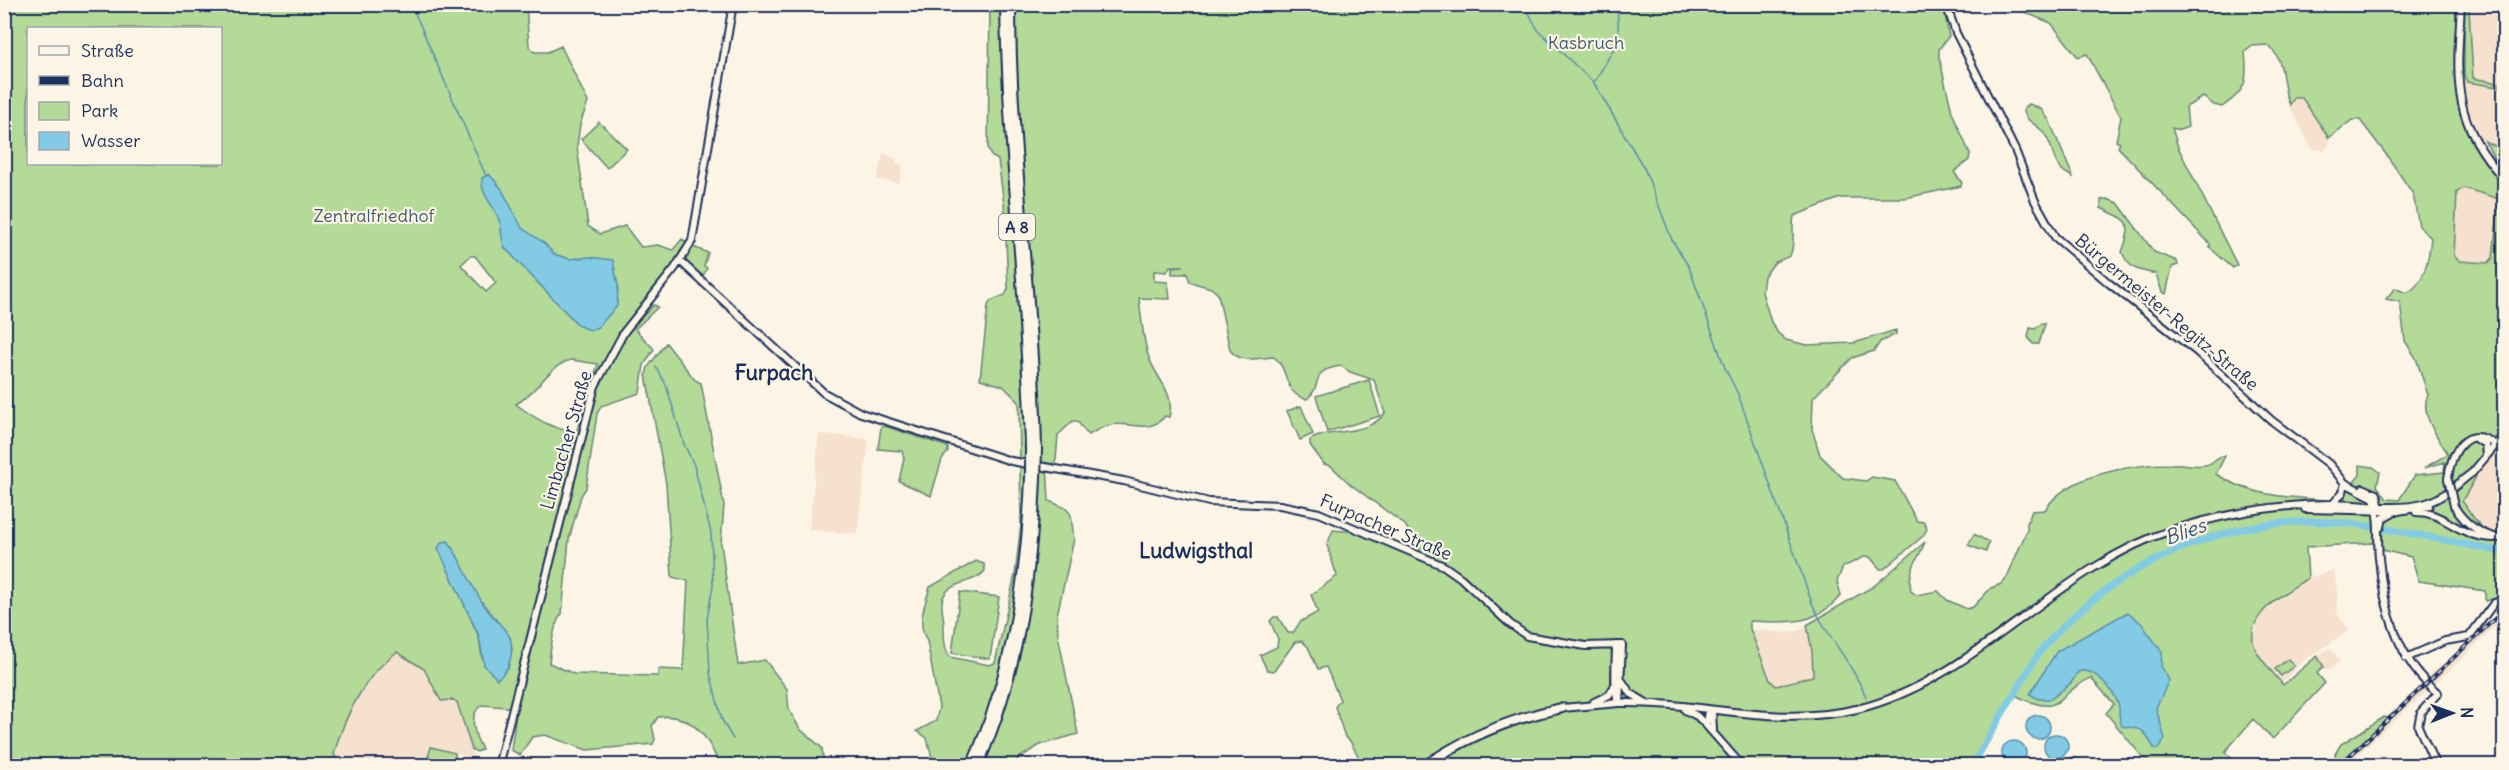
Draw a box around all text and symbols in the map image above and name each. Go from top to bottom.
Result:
legend [27,27,222,165]
park label: Kasbruch [1548,31,1624,54]
text: Straße [81,39,134,62]
text: Bahn [81,69,124,92]
text: Park [81,99,118,122]
text: Wasser [81,129,141,152]
park label: Zentralfriedhof [314,204,436,227]
road number: A 8 [999,214,1035,240]
street label: Bürgermeister-Regitz-Straße [2071,228,2263,396]
district label: Furpach [735,359,813,386]
street label: Limbacher Straße [535,368,597,512]
street label: Furpacher Straße [1316,489,1456,565]
water label: Blies [2161,511,2211,550]
district label: Ludwigsthal [1139,537,1253,564]
north arrow [2422,683,2482,743]
text: N [2457,707,2477,718]

